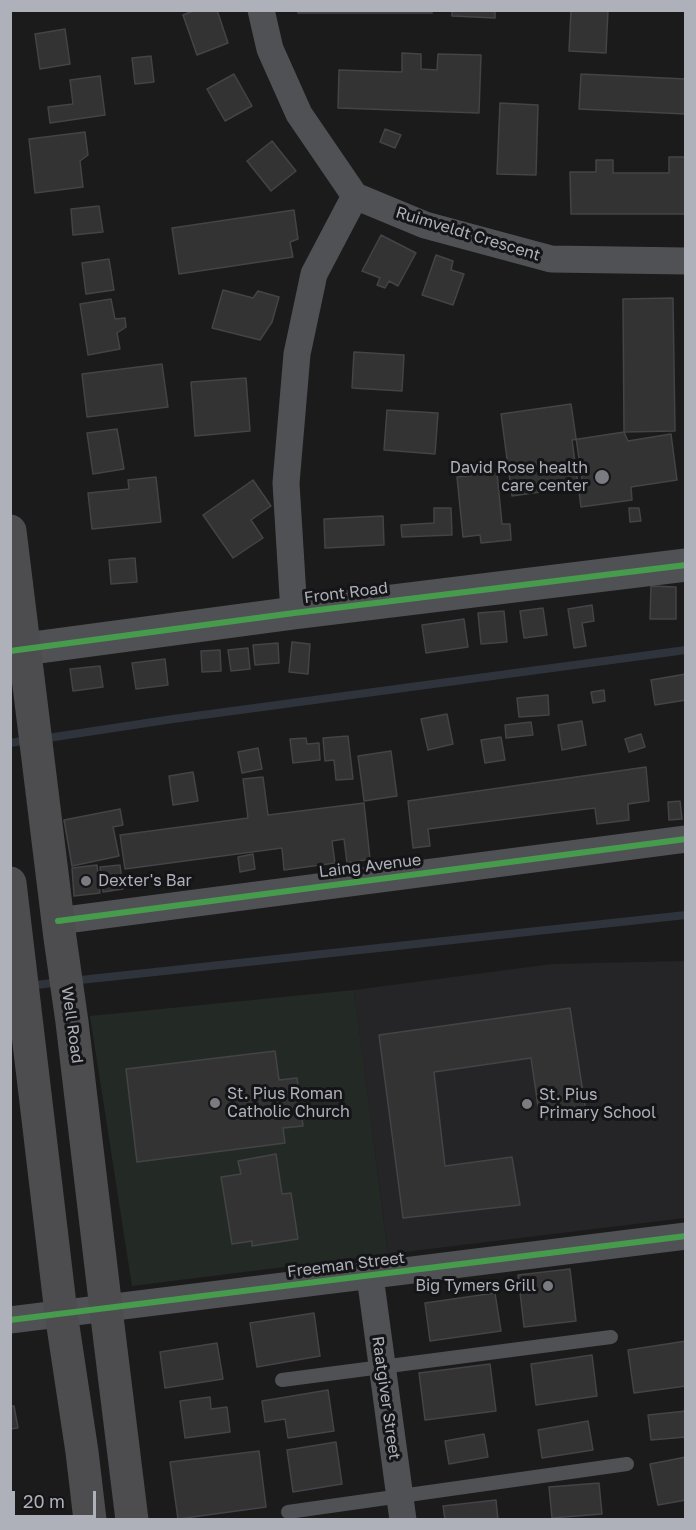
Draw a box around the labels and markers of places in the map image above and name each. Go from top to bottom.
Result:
place label: David Rose health care center [450,458,588,496]
marker: David Rose health care center [593,468,611,486]
place label: Dexter's Bar [98,871,192,891]
marker: Dexter's Bar [79,874,93,888]
place label: St. Pius Roman Catholic Church [227,1084,350,1122]
place label: St. Pius Primary School [539,1085,656,1123]
marker: St. Pius Roman Catholic Church [208,1096,222,1110]
marker: St. Pius Primary School [520,1097,534,1111]
place label: Big Tymers Grill [415,1276,536,1296]
marker: Big Tymers Grill [541,1279,555,1293]

